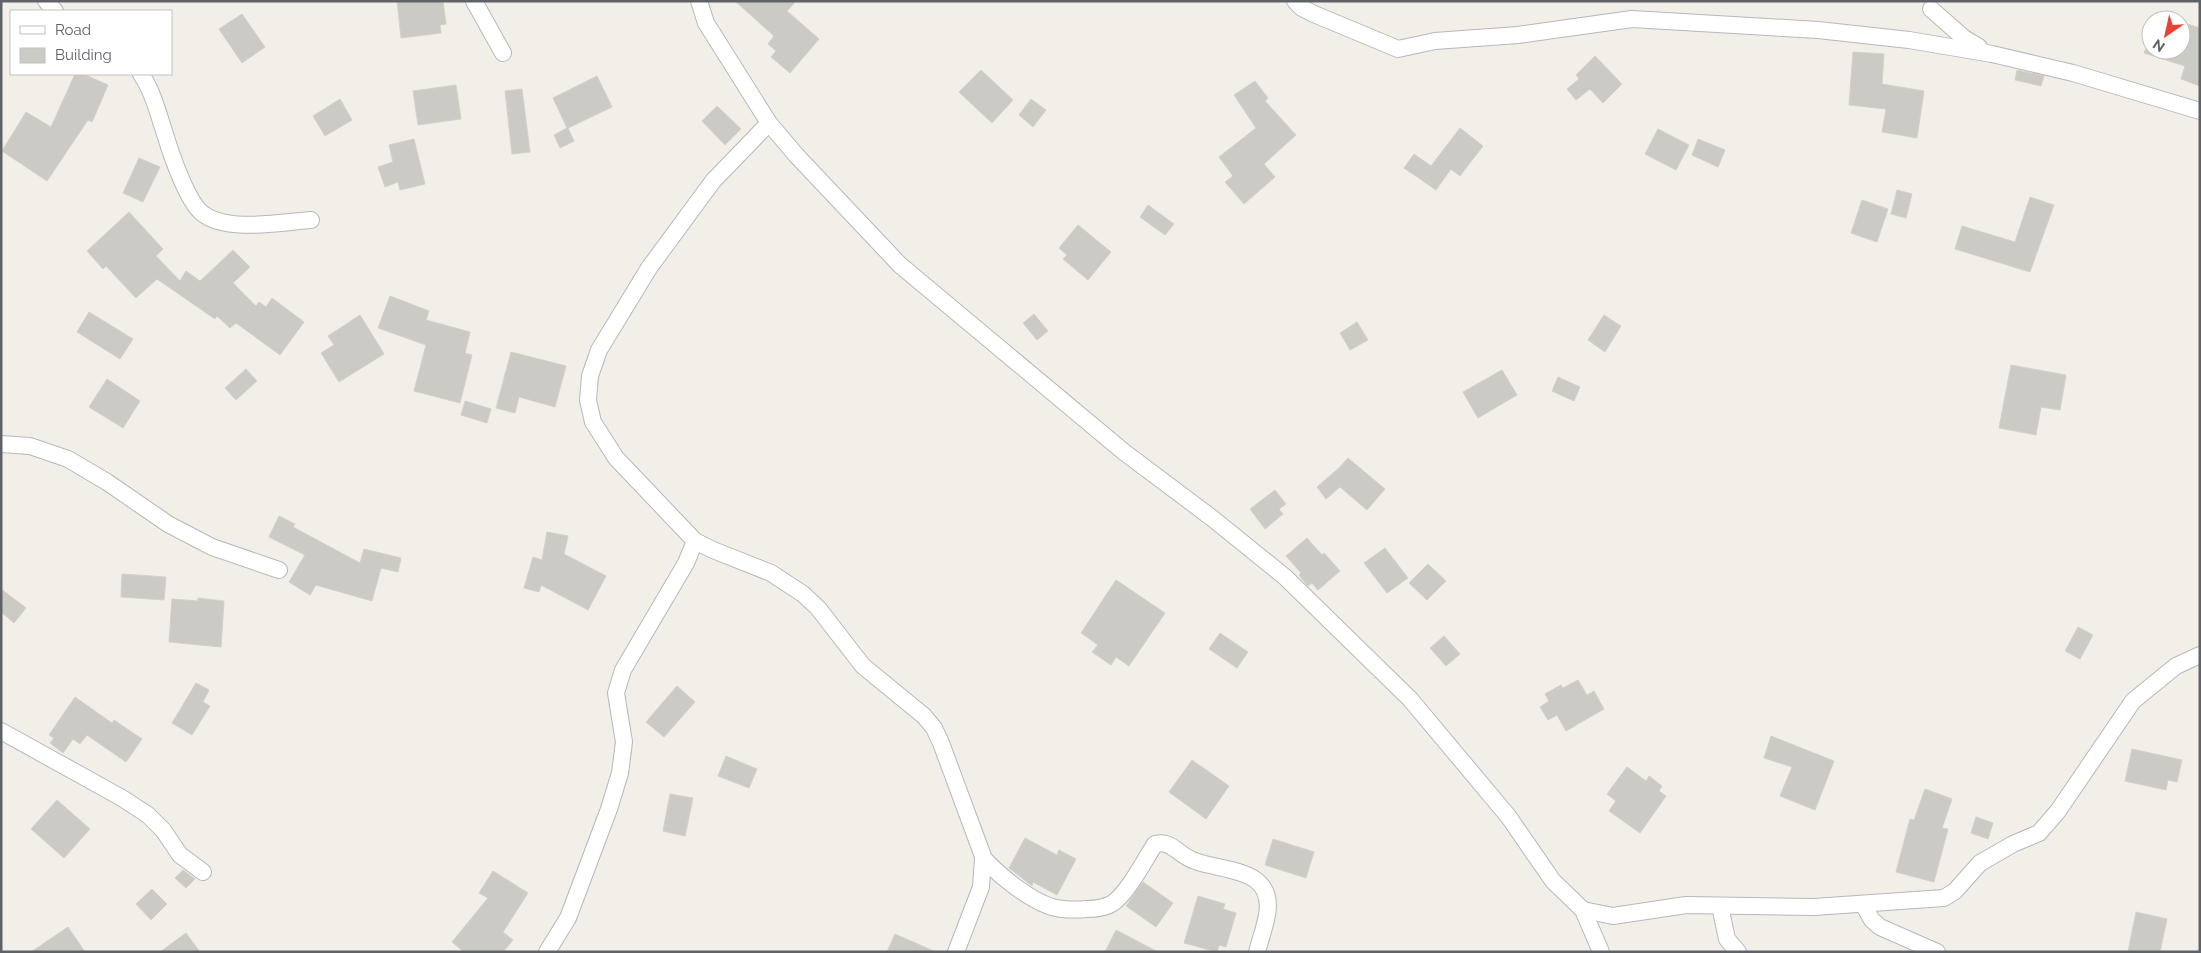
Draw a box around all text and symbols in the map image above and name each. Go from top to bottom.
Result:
legend [10,10,172,75]
north arrow [2141,10,2191,60]
text: Road [55,21,91,39]
text: N [2150,36,2168,55]
text: Building [55,46,112,64]

